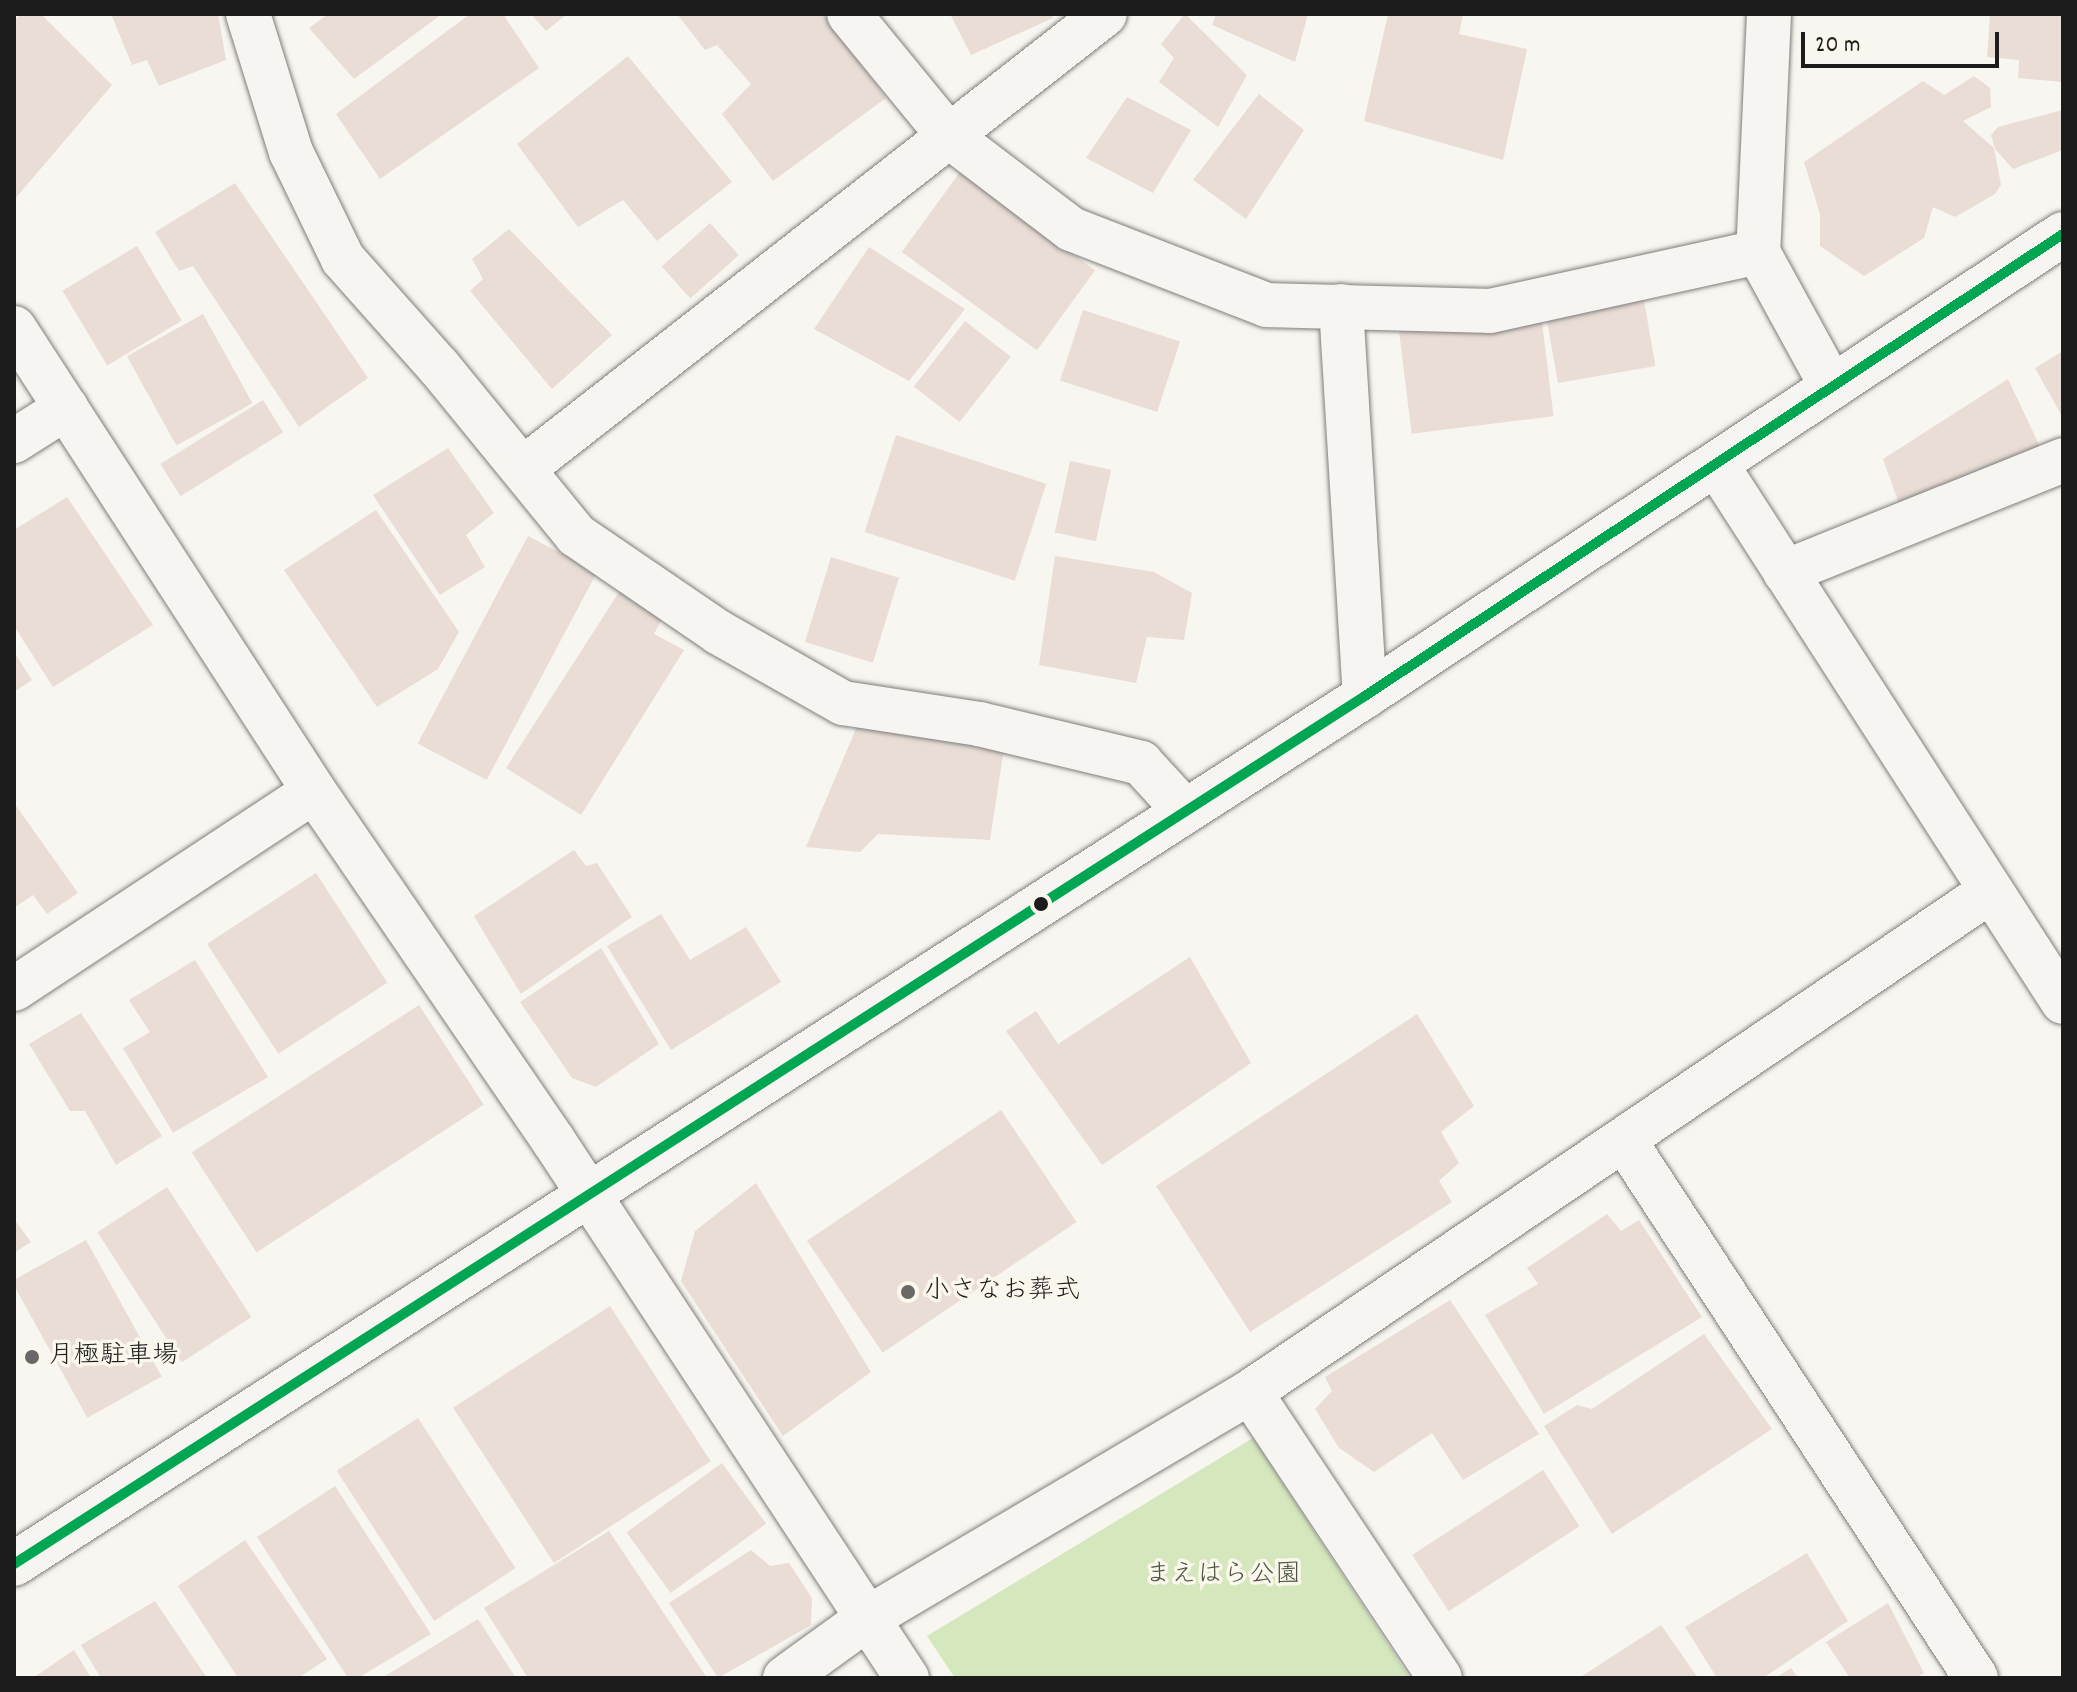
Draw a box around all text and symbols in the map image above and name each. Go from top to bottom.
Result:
scale bar [1805,16,2003,66]
text: 20 m [1815,29,1861,63]
unlabelled marker [1033,896,1049,912]
place label: 小さなお葬式 [924,1276,1080,1308]
marker: 小さなお葬式 [899,1283,917,1301]
place label: 月極駐車場 [48,1341,178,1373]
marker: 月極駐車場 [23,1348,41,1366]
park label: まえはら公園 [1145,1560,1301,1592]

